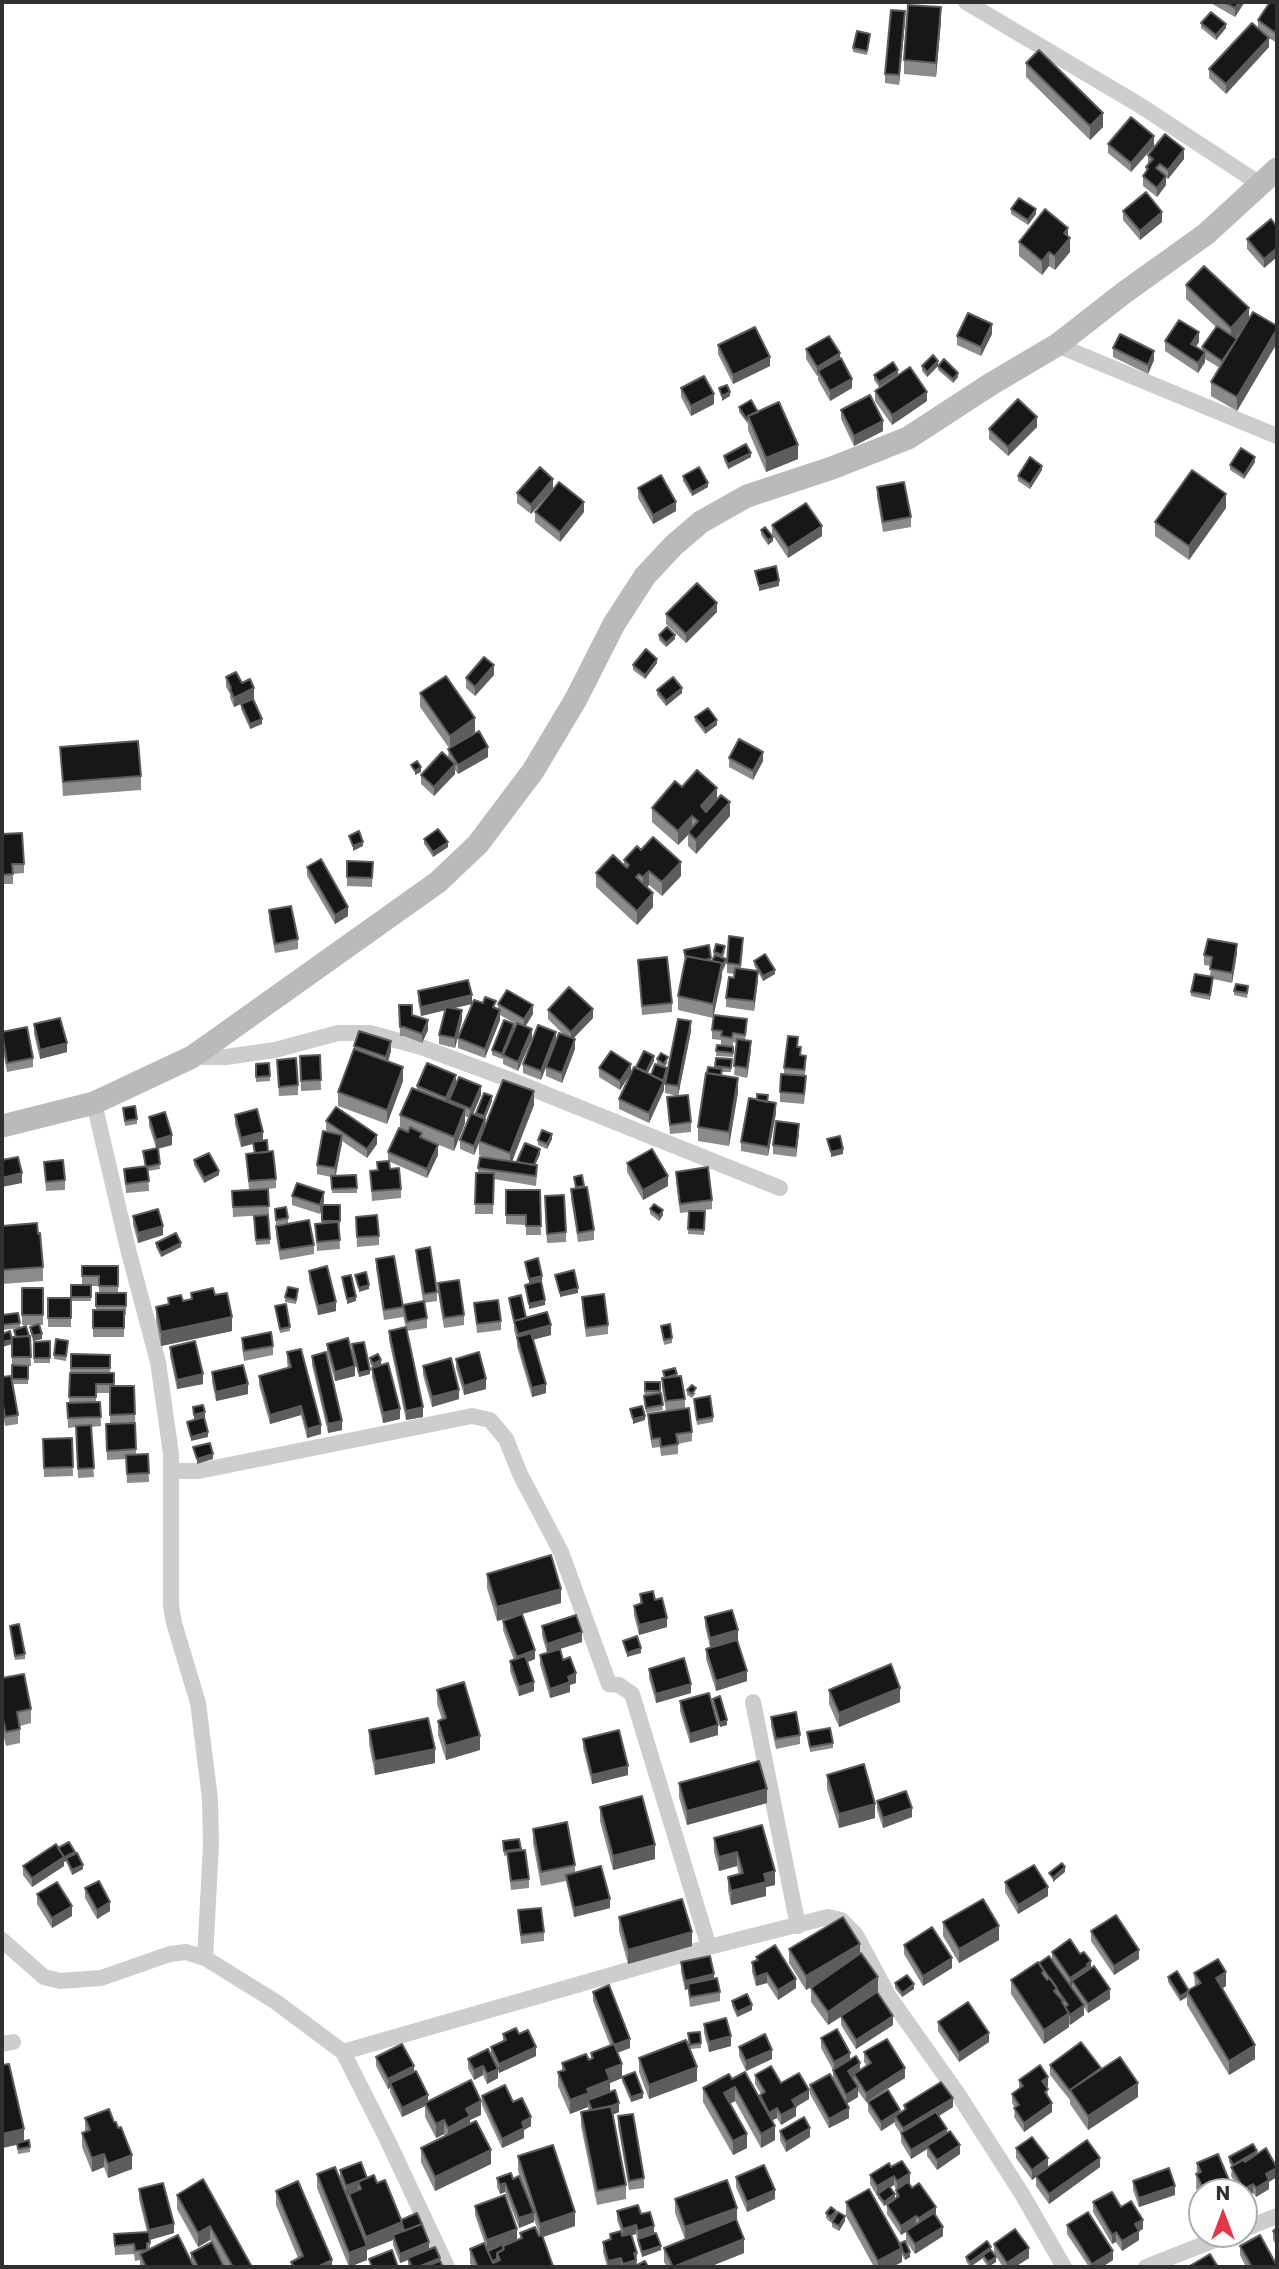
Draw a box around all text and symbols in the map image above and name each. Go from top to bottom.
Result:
north arrow [1188,2178,1258,2248]
text: N [1216,2180,1230,2207]

